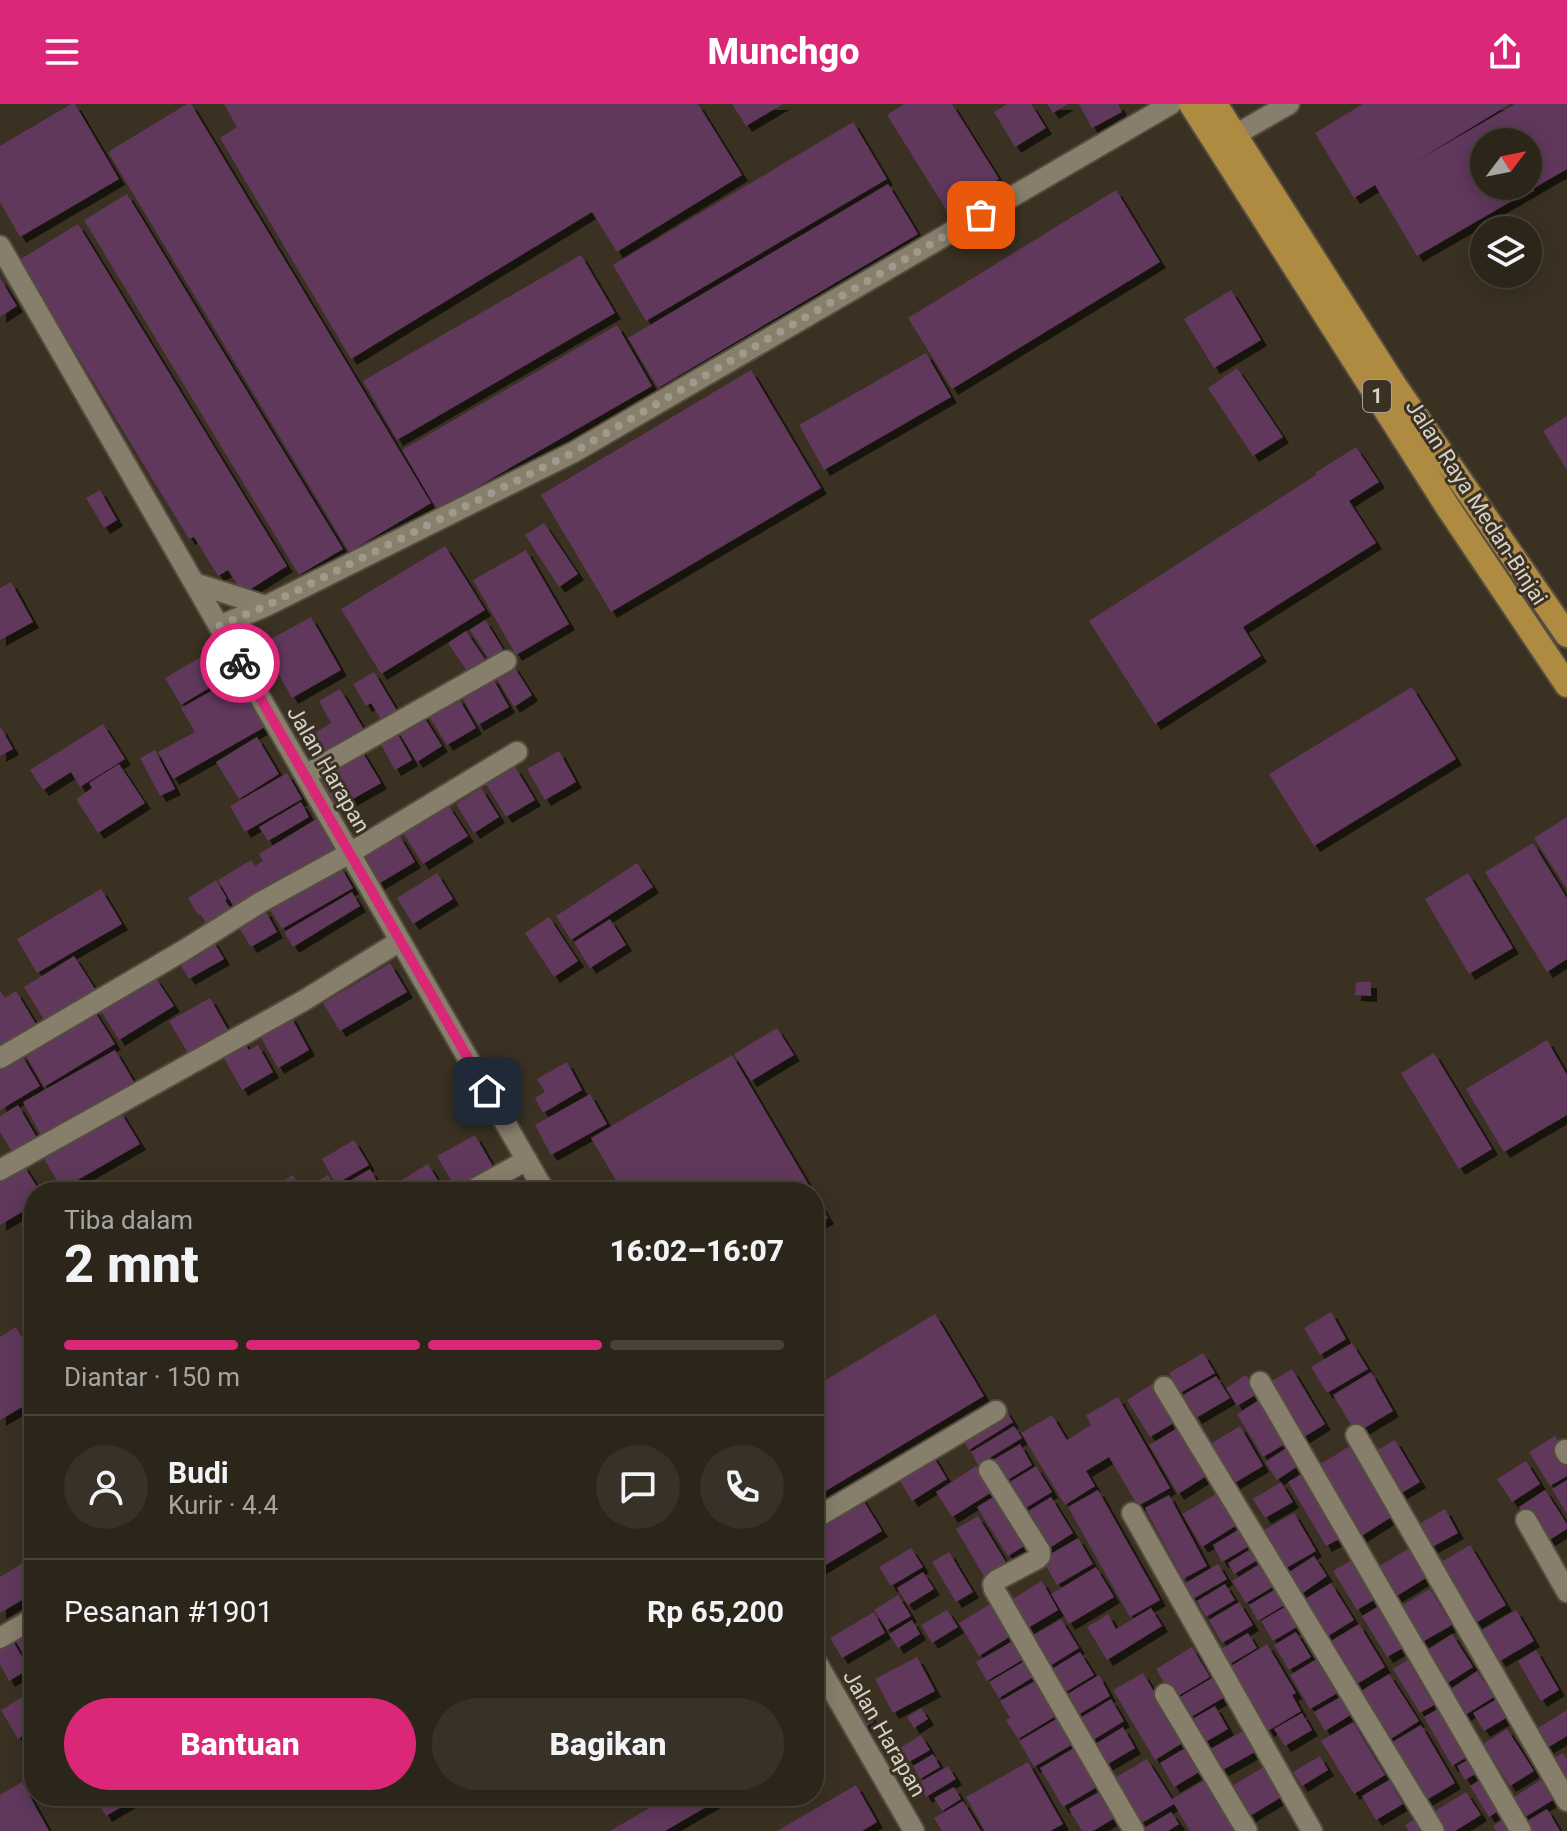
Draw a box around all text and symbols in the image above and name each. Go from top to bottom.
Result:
icon: menu [40,30,84,74]
icon: share [1483,30,1527,74]
text: Munchgo [708,31,859,73]
north arrow [1470,128,1542,200]
map controls [1470,128,1542,288]
pin [947,181,1015,249]
icon: bag [959,193,1003,237]
button: layers [1470,216,1542,288]
road number: 1 [1363,380,1391,412]
street label: Jalan Raya Medan-Binjai [1401,395,1552,609]
courier [200,623,280,703]
icon: bike [218,641,262,685]
street label: Jalan Harapan [282,701,375,837]
pin [453,1057,521,1125]
icon: home [465,1069,509,1113]
text: Tiba dalam [64,1205,193,1235]
text: 16:02–16:07 [609,1233,784,1268]
text: 2 mnt [64,1234,199,1295]
text: Diantar · 150 m [64,1362,240,1392]
button: person [64,1445,148,1529]
button: chat [596,1445,680,1529]
button: phone [700,1445,784,1529]
text: Budi [168,1455,229,1490]
text: Kurir · 4.4 [168,1490,278,1520]
text: Pesanan #1901 [64,1594,273,1629]
text: Rp 65,200 [647,1594,784,1629]
street label: Jalan Harapan [838,1665,931,1801]
button: Bantuan [64,1698,416,1790]
button: Bagikan [432,1698,784,1790]

